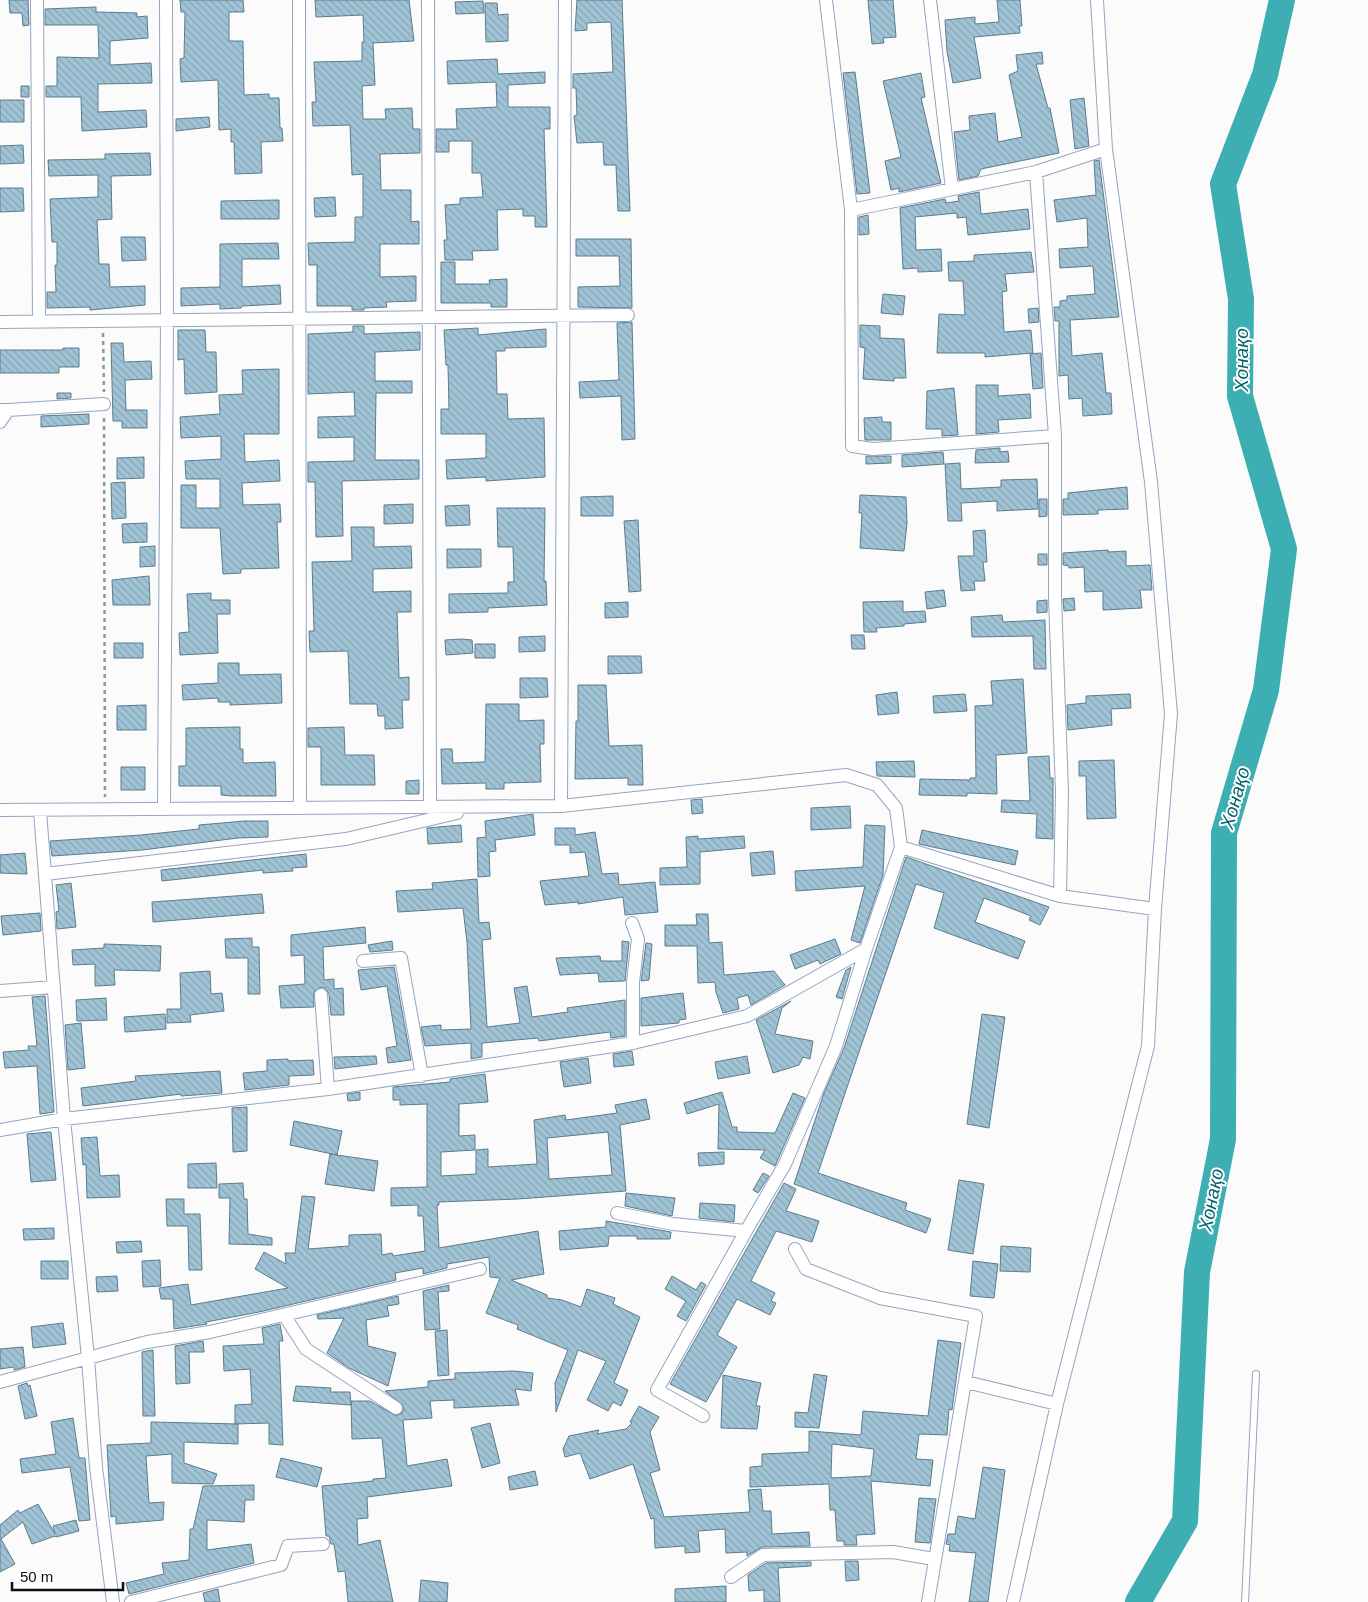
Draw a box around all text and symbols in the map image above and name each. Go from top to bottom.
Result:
water label: Хонақо [1231,328,1252,393]
water label: Хонақо [1216,765,1254,832]
water label: Хонақо [1194,1167,1227,1234]
scale bar [12,1560,124,1592]
text: 50 m [20,1568,53,1585]

